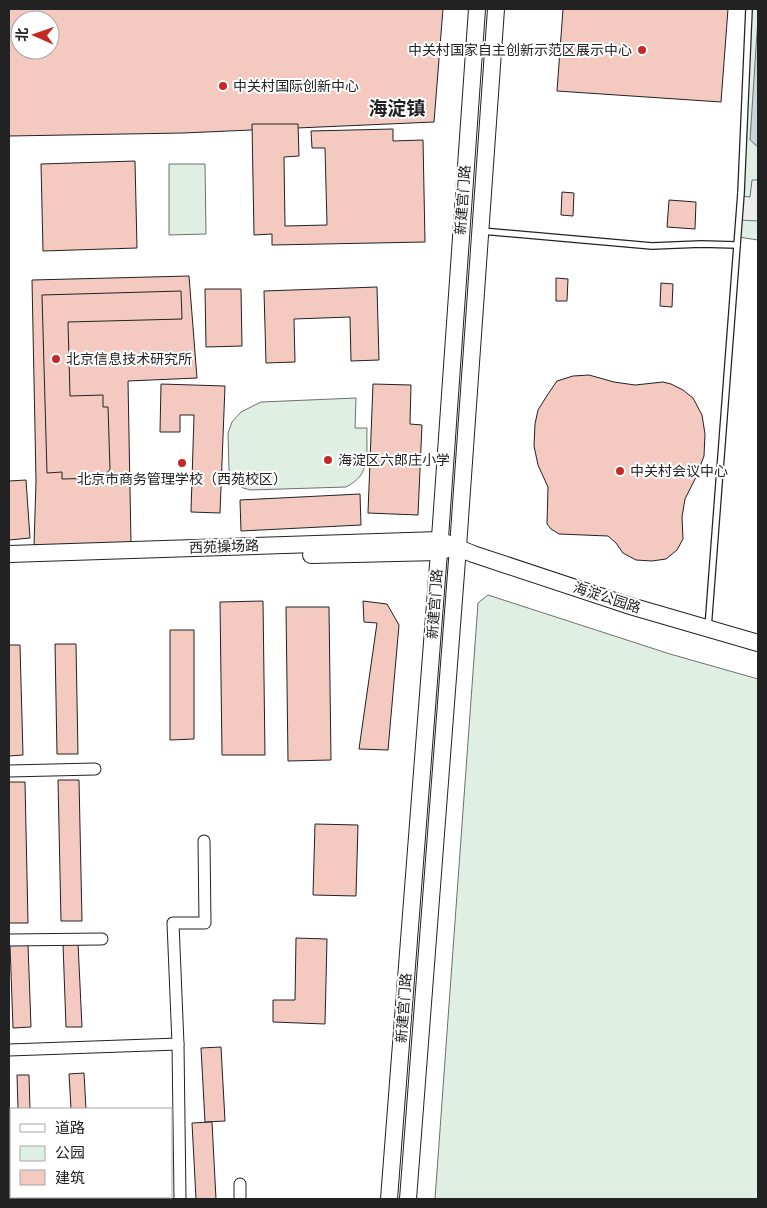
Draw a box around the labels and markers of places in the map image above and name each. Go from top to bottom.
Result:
place label: 中关村国家自主创新示范区展示中心 [408,42,632,59]
marker: 中关村国家自主创新示范区展示中心 [636,44,648,56]
place label: 中关村国际创新中心 [233,78,359,95]
marker: 中关村国际创新中心 [217,80,229,92]
place label: 北京信息技术研究所 [66,351,192,368]
marker: 北京信息技术研究所 [50,353,62,365]
place label: 海淀区六郎庄小学 [338,452,450,469]
marker: 海淀区六郎庄小学 [322,454,334,466]
marker: 北京市商务管理学校（西苑校区） [176,457,188,469]
place label: 中关村会议中心 [630,463,728,480]
marker: 中关村会议中心 [614,465,626,477]
place label: 北京市商务管理学校（西苑校区） [77,471,287,488]

